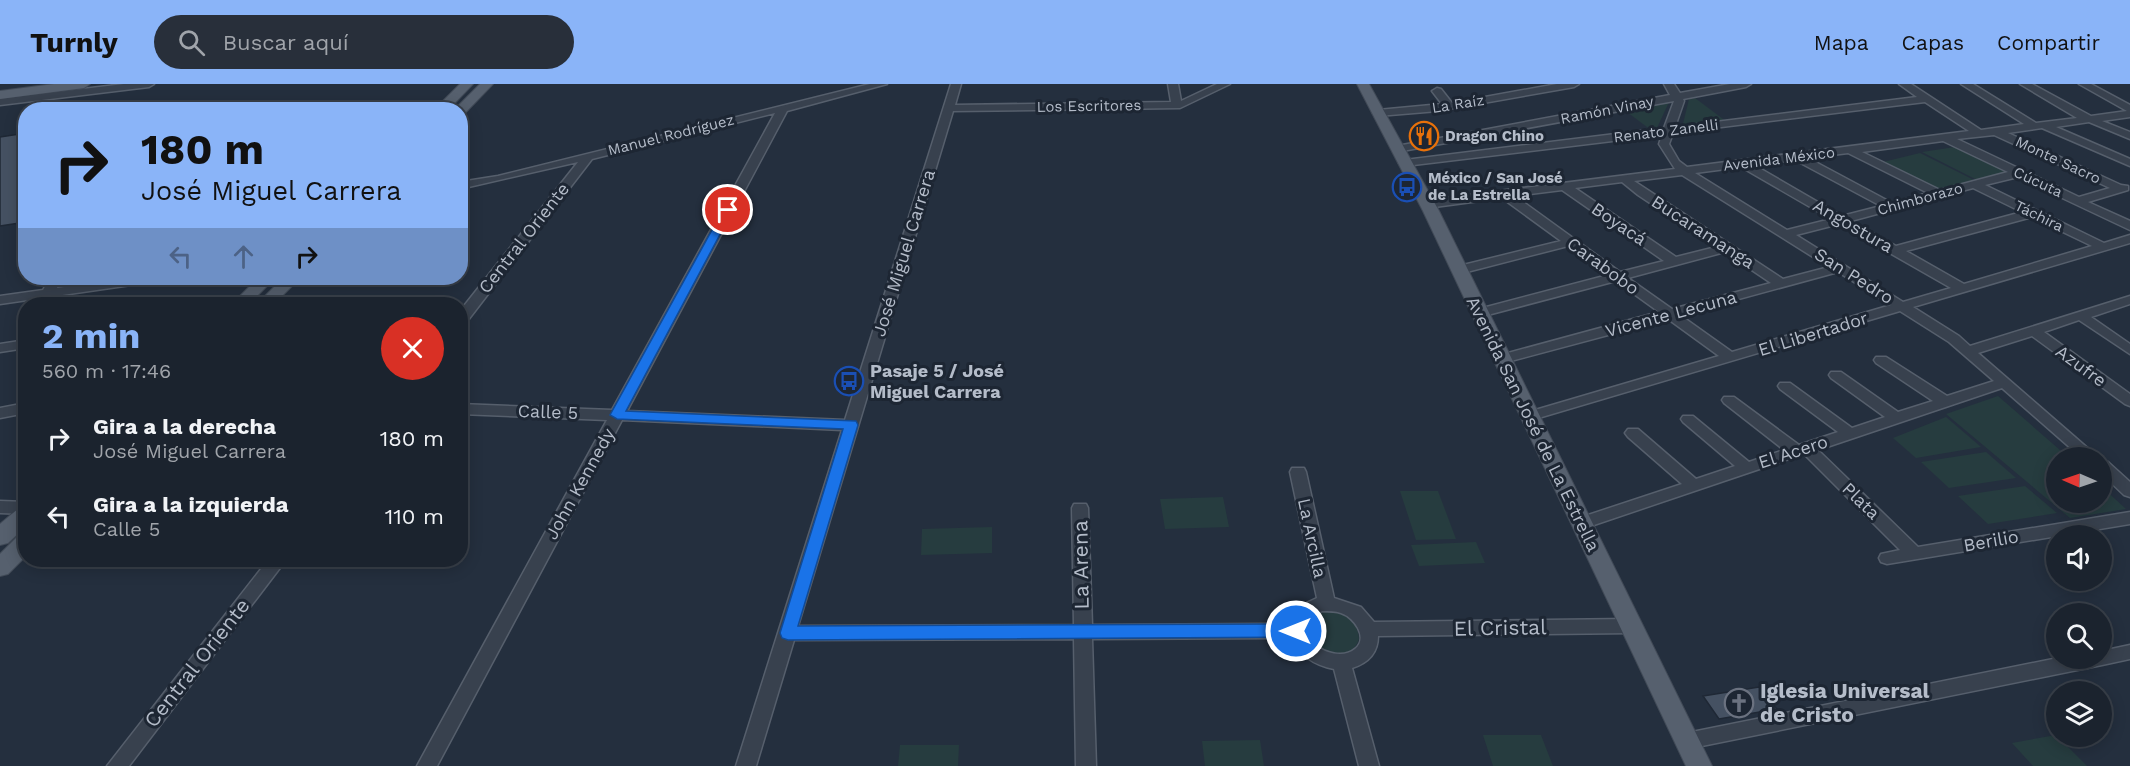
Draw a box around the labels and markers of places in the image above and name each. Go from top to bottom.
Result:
restaurant icon: Dragon Chino [1408,120,1440,152]
place label: Dragon Chino [1445,127,1544,145]
place label: México / San José de La Estrella [1428,169,1563,204]
bus stop icon: México / San José de La Estrella [1391,171,1423,203]
pin [702,184,753,235]
place label: Pasaje 5 / José Miguel Carrera [870,360,1004,402]
bus stop icon: Pasaje 5 / José Miguel Carrera [833,365,865,397]
place label: Iglesia Universal de Cristo [1760,678,1930,727]
church icon: Iglesia Universal de Cristo [1723,687,1755,719]

